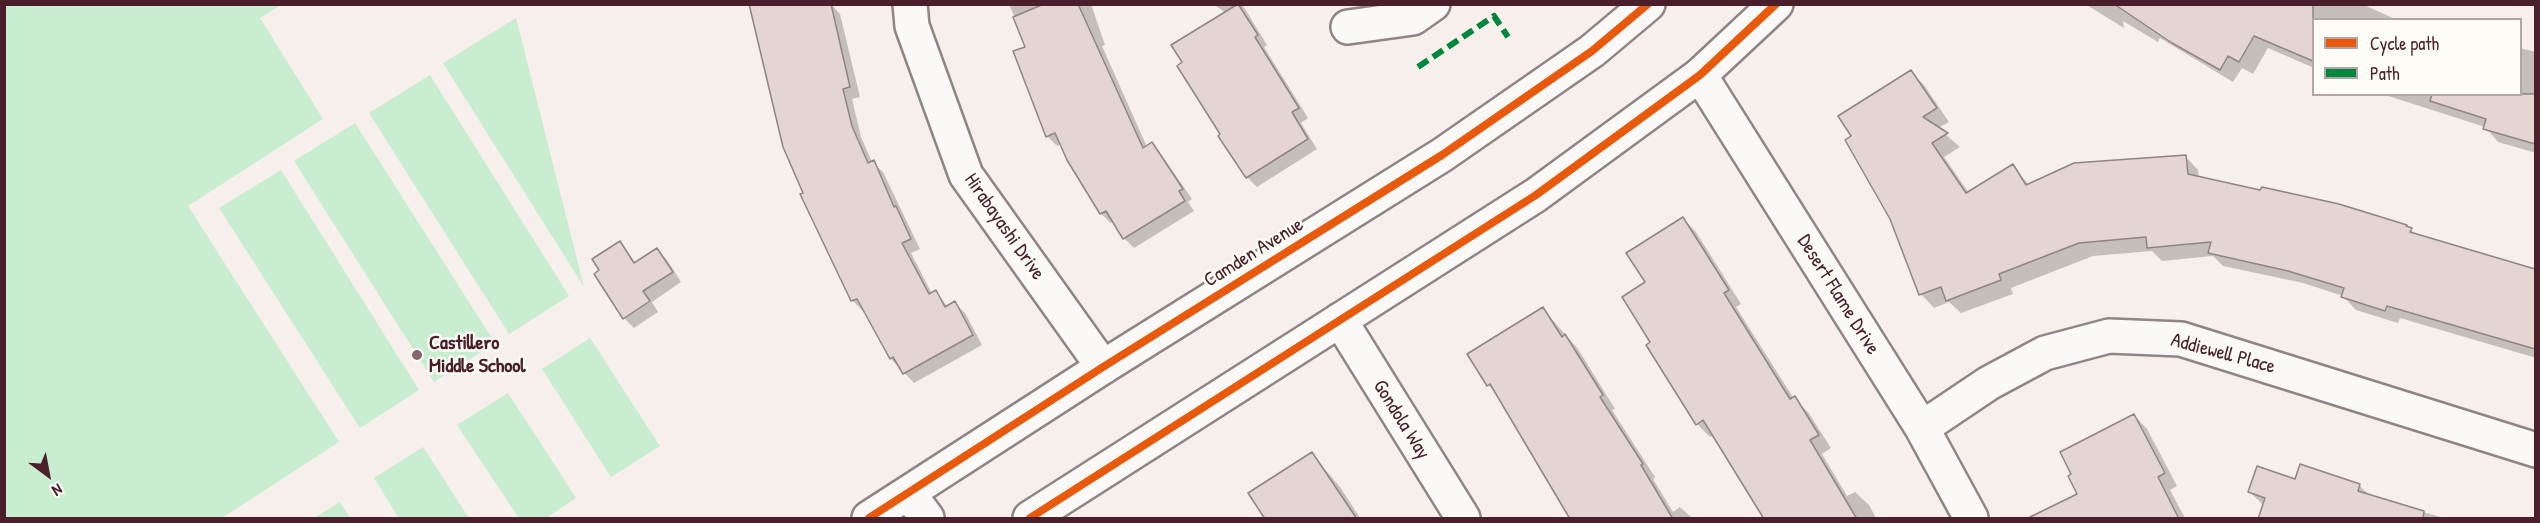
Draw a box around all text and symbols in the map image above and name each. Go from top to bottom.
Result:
legend [2312,18,2522,96]
text: Cycle path [2370,31,2439,56]
text: Path [2370,61,2399,86]
street label: Hirabayashi Drive [958,169,1050,285]
street label: Camden Avenue [1200,213,1308,293]
street label: Desert Flame Drive [1792,231,1884,359]
street label: Addiewell Place [2168,329,2278,379]
place label: Castillero Middle School [429,332,526,379]
marker: Castillero Middle School [410,348,424,362]
street label: Gondola Way [1367,376,1435,464]
north arrow [18,445,78,505]
text: N [48,479,67,502]

